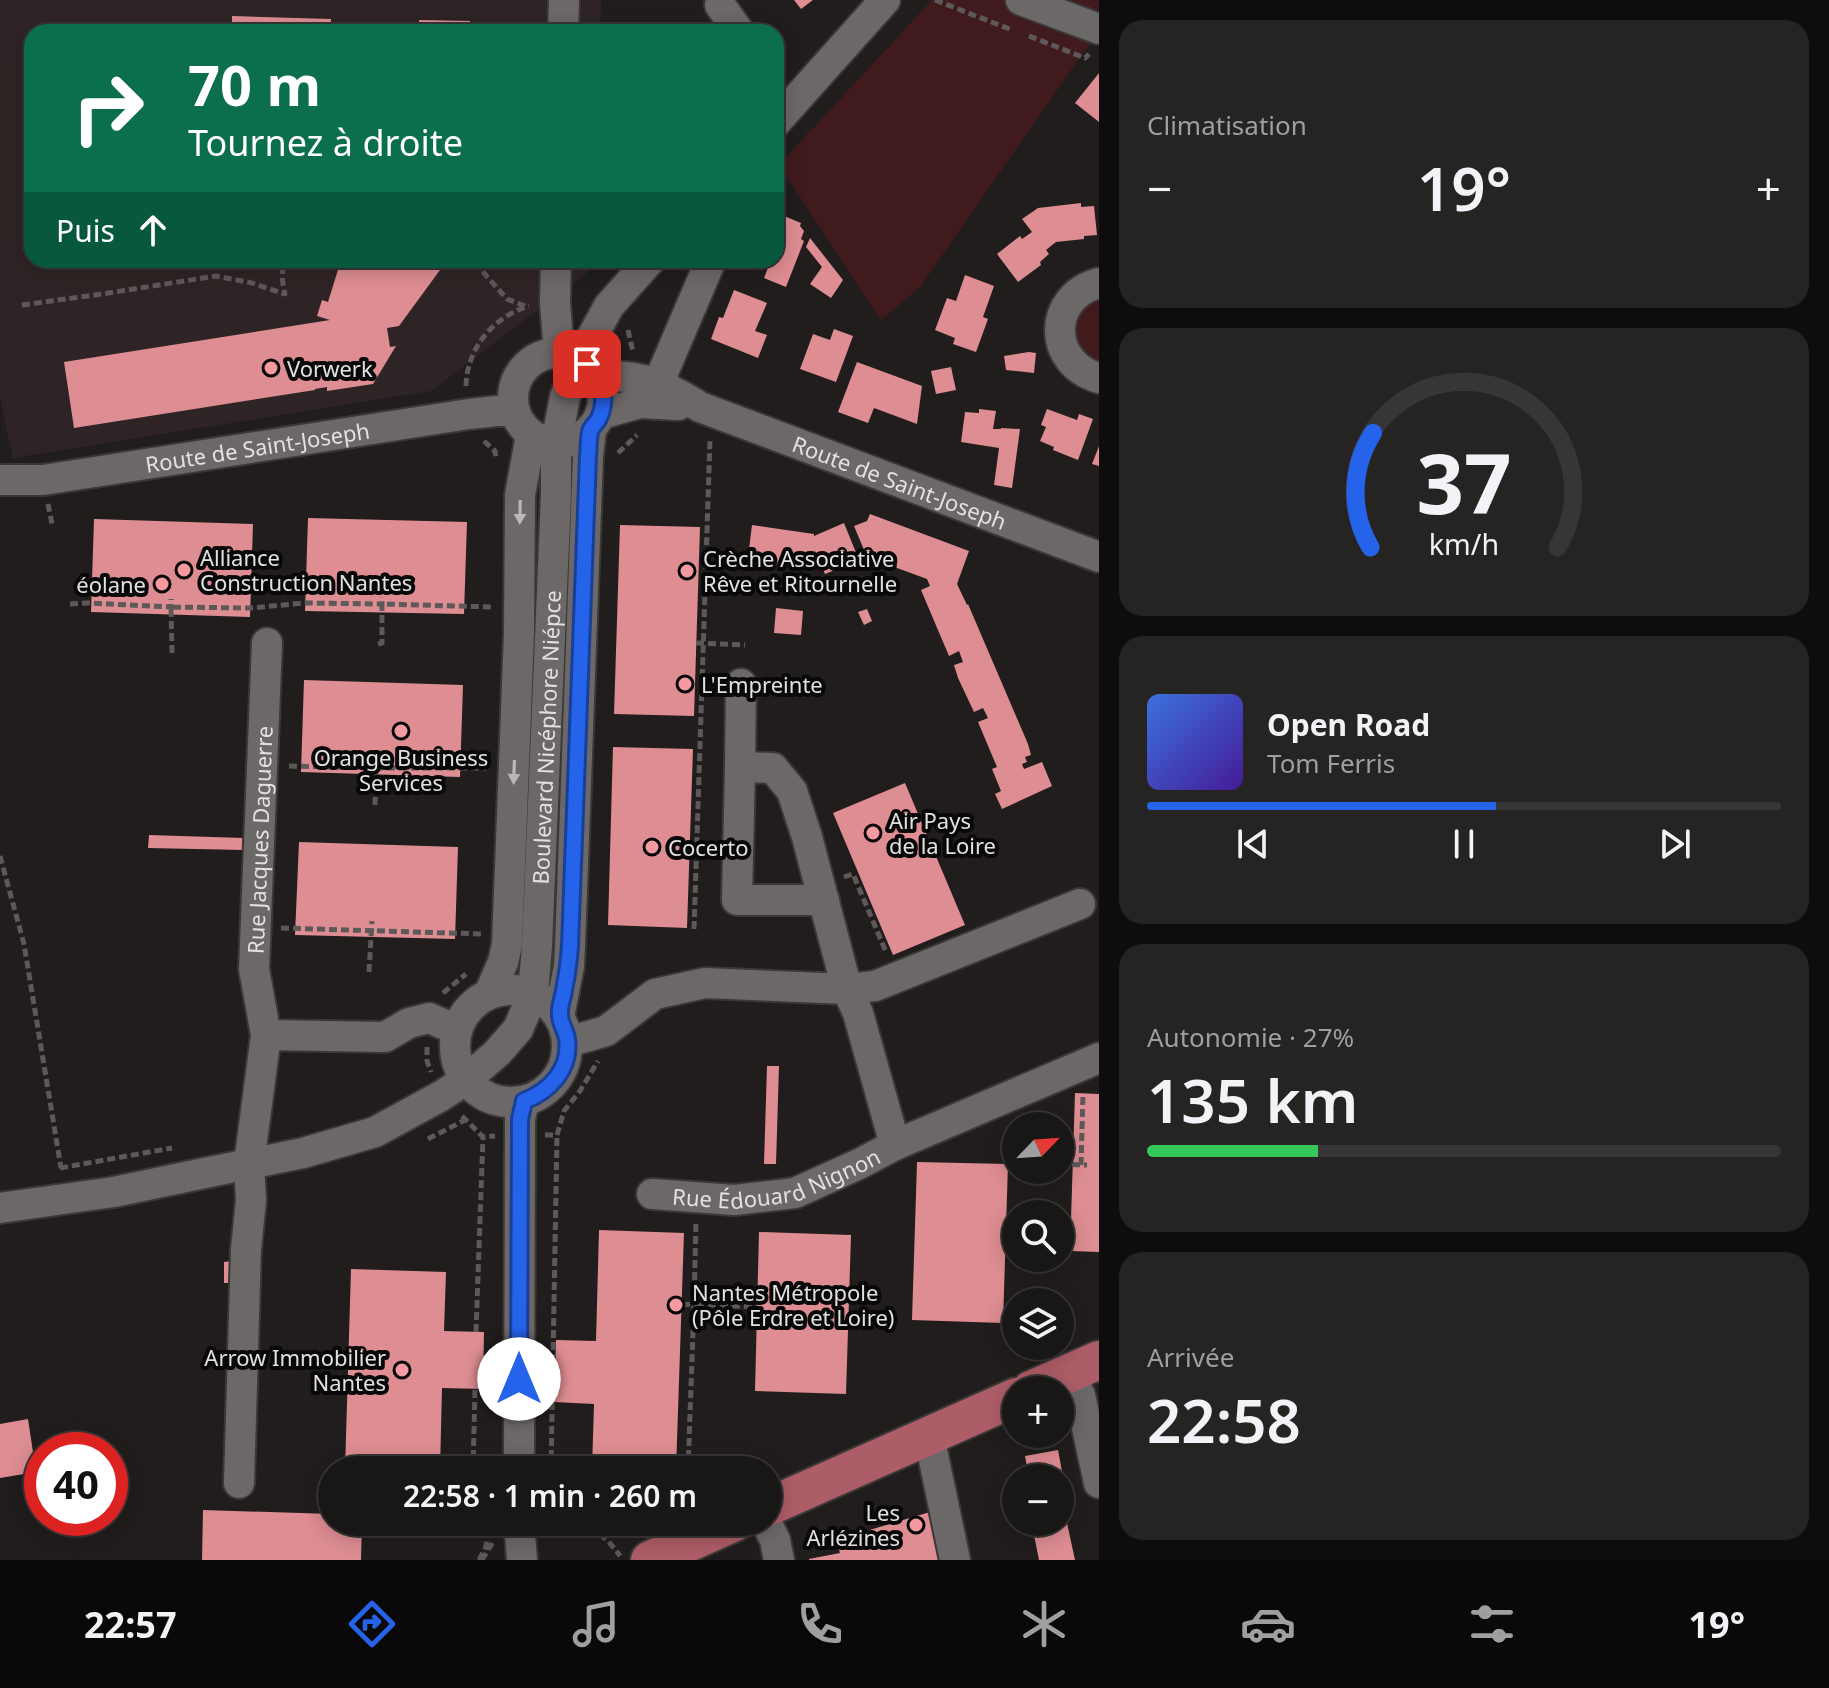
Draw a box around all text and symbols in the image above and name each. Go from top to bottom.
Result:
text: 70 m [188,46,321,122]
icon: right [56,56,160,160]
text: Climatisation [1147,107,1307,143]
text: Tournez à droite [188,118,463,167]
text: 19° [1417,147,1511,229]
text: − [1147,158,1172,218]
text: + [1756,158,1781,218]
icon: ahead [131,208,175,252]
text: Puis [56,210,115,251]
pin [553,330,621,398]
icon: arrive [565,342,609,386]
place label: Vorwerk [287,353,373,383]
marker: Vorwerk [262,359,280,377]
street label: Route de Saint-Joseph [143,415,372,479]
text: 37 [1416,425,1512,538]
street label: Route de Saint-Joseph [788,428,1011,536]
one-way arrow [514,500,526,525]
text: km/h [1429,524,1499,563]
place label: Alliance Construction Nantes [200,542,412,597]
place label: Crèche Associative Rêve et Ritournelle [703,543,897,598]
marker: Alliance Construction Nantes [175,561,193,579]
marker: Crèche Associative Rêve et Ritournelle [678,562,696,580]
place label: éolane [76,569,146,599]
marker: éolane [153,575,171,593]
street label: Boulevard Nicéphore Niépce [525,590,567,885]
place label: L'Empreinte [701,669,823,699]
marker: L'Empreinte [676,675,694,693]
text: Open Road [1267,704,1430,745]
marker: Orange Business Services [392,722,410,740]
street label: Rue Jacques Daguerre [240,725,279,954]
place label: Orange Business Services [314,742,488,797]
text: Tom Ferris [1267,745,1395,781]
one-way arrow [507,760,520,785]
place label: Air Pays de la Loire [889,805,996,860]
icon: previous [1231,822,1275,866]
icon: pause [1442,822,1486,866]
icon: next [1653,822,1697,866]
marker: Air Pays de la Loire [864,824,882,842]
place label: Cocerto [668,832,749,862]
marker: Cocerto [643,838,661,856]
text: Autonomie · 27% [1147,1019,1354,1055]
text: 135 km [1147,1059,1358,1141]
north arrow [1002,1112,1074,1184]
map controls [1002,1112,1074,1536]
street label: Rue Édouard Nignon [671,1141,885,1215]
button: search [1002,1200,1074,1272]
place label: Nantes Métropole (Pôle Erdre et Loire) [692,1277,894,1332]
button: layers [1002,1288,1074,1360]
marker: Nantes Métropole (Pôle Erdre et Loire) [667,1296,685,1314]
position arrow [477,1337,561,1421]
text: Arrivée [1147,1339,1234,1375]
place label: Arrow Immobilier Nantes [204,1342,386,1397]
marker: Arrow Immobilier Nantes [393,1361,411,1379]
button: + [1002,1376,1074,1448]
text: 22:58 [1147,1379,1301,1461]
speed limit sign: 40 [24,1432,128,1536]
button: − [1002,1464,1074,1536]
text: 22:58 · 1 min · 260 m [403,1475,697,1516]
place label: Les Arlézines [806,1497,900,1552]
marker: Les Arlézines [907,1516,925,1534]
icon: directions [344,1596,400,1652]
icon: music [568,1596,624,1652]
icon: phone [792,1596,848,1652]
icon: climate [1016,1596,1072,1652]
icon: car [1240,1596,1296,1652]
icon: filters [1464,1596,1520,1652]
text: 22:57 [84,1600,176,1649]
text: 19° [1688,1600,1745,1649]

